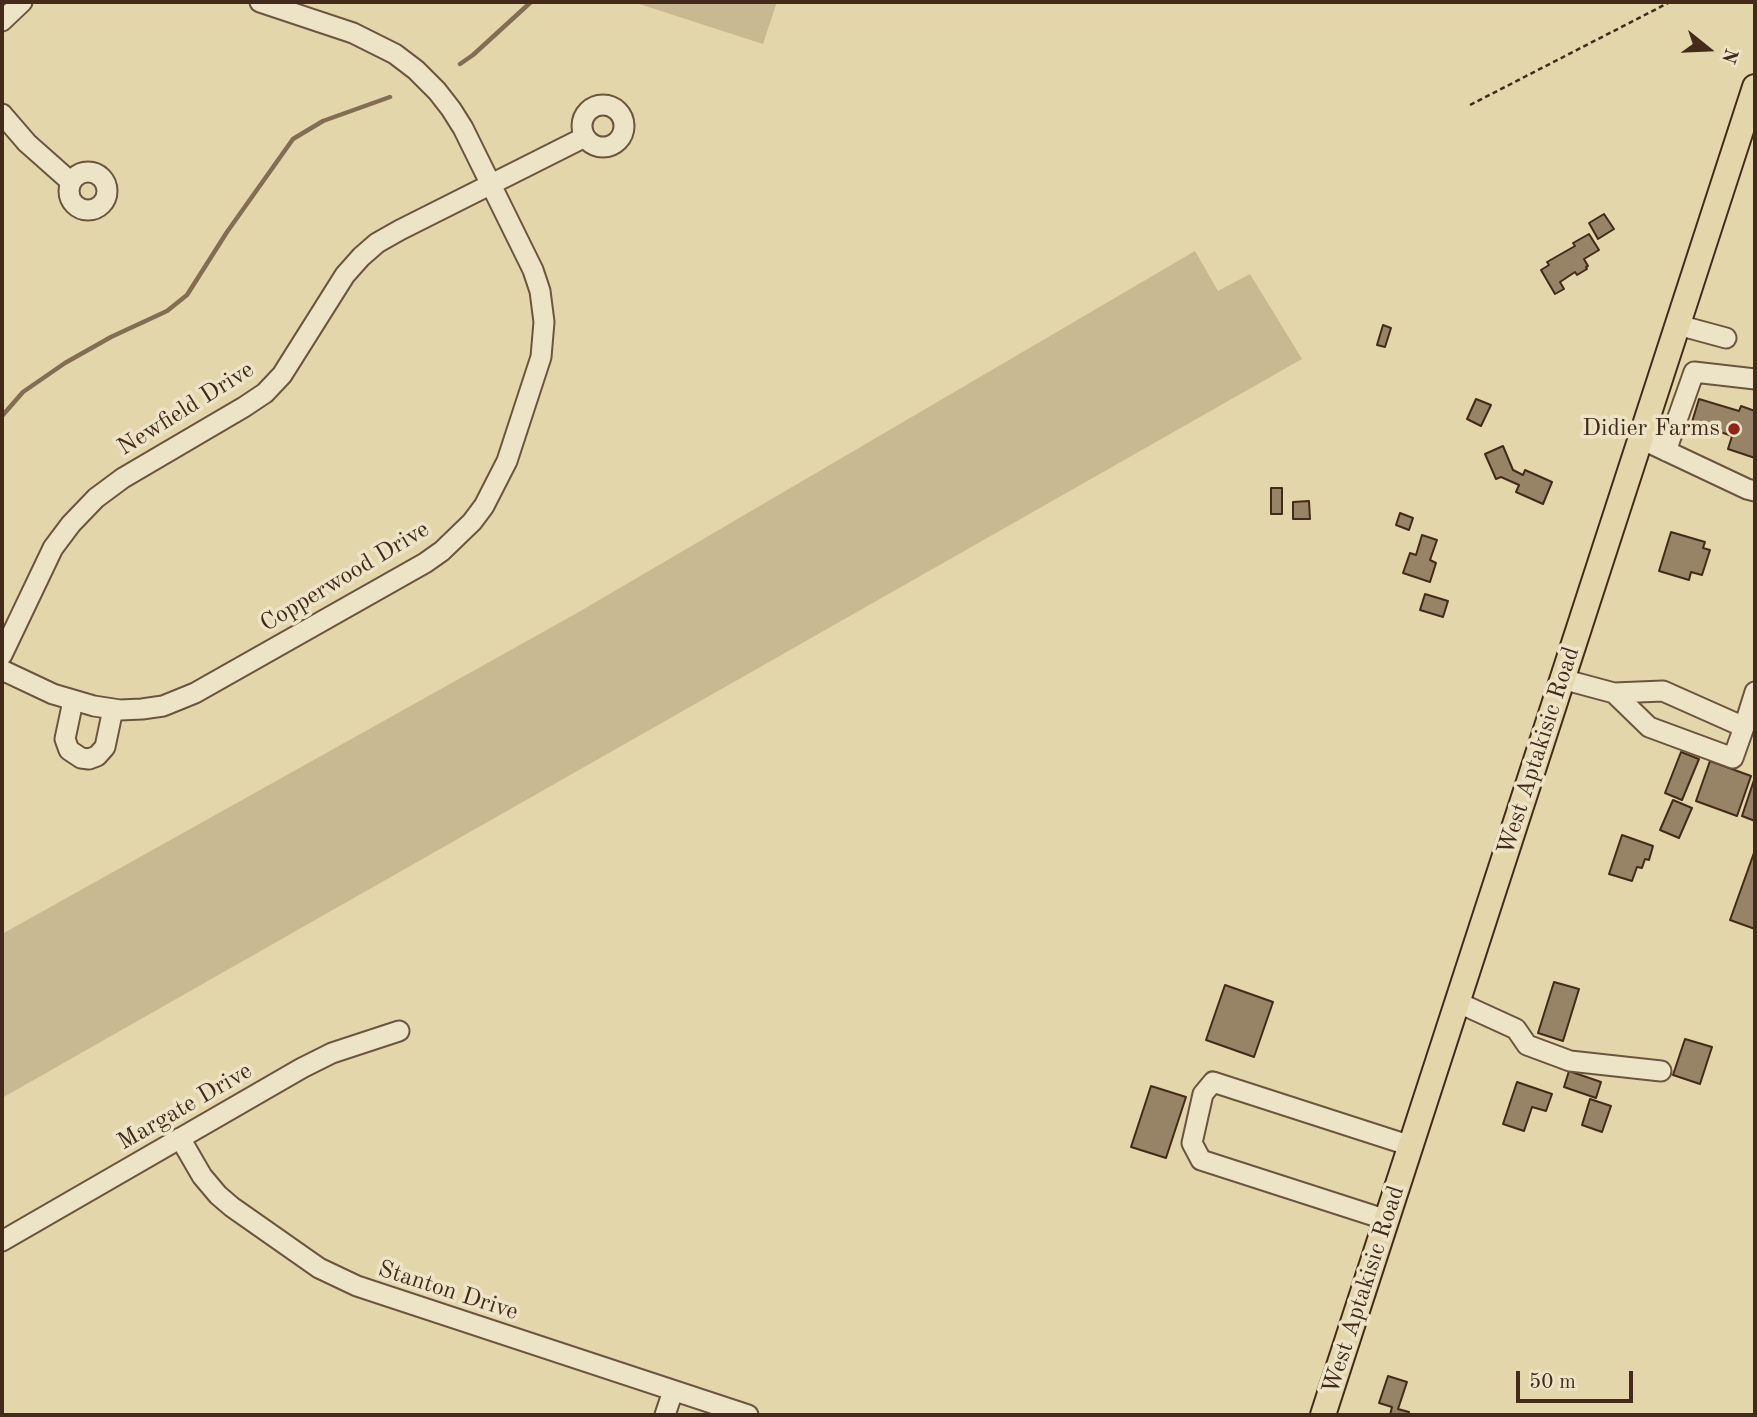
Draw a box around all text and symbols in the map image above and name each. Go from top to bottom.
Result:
north arrow [1673,14,1743,84]
text: N [1717,46,1740,65]
street label: Newfield Drive [113,356,259,462]
place label: Didier Farms [1582,415,1720,443]
marker: Didier Farms [1726,421,1742,437]
street label: Copperwood Drive [255,515,435,639]
street label: West Aptakisic Road [1492,643,1586,859]
street label: Margate Drive [113,1057,257,1157]
street label: West Aptakisic Road [1317,1182,1411,1398]
street label: Stanton Drive [374,1255,522,1327]
scale bar [1519,1358,1636,1402]
text: 50 m [1529,1372,1576,1393]

